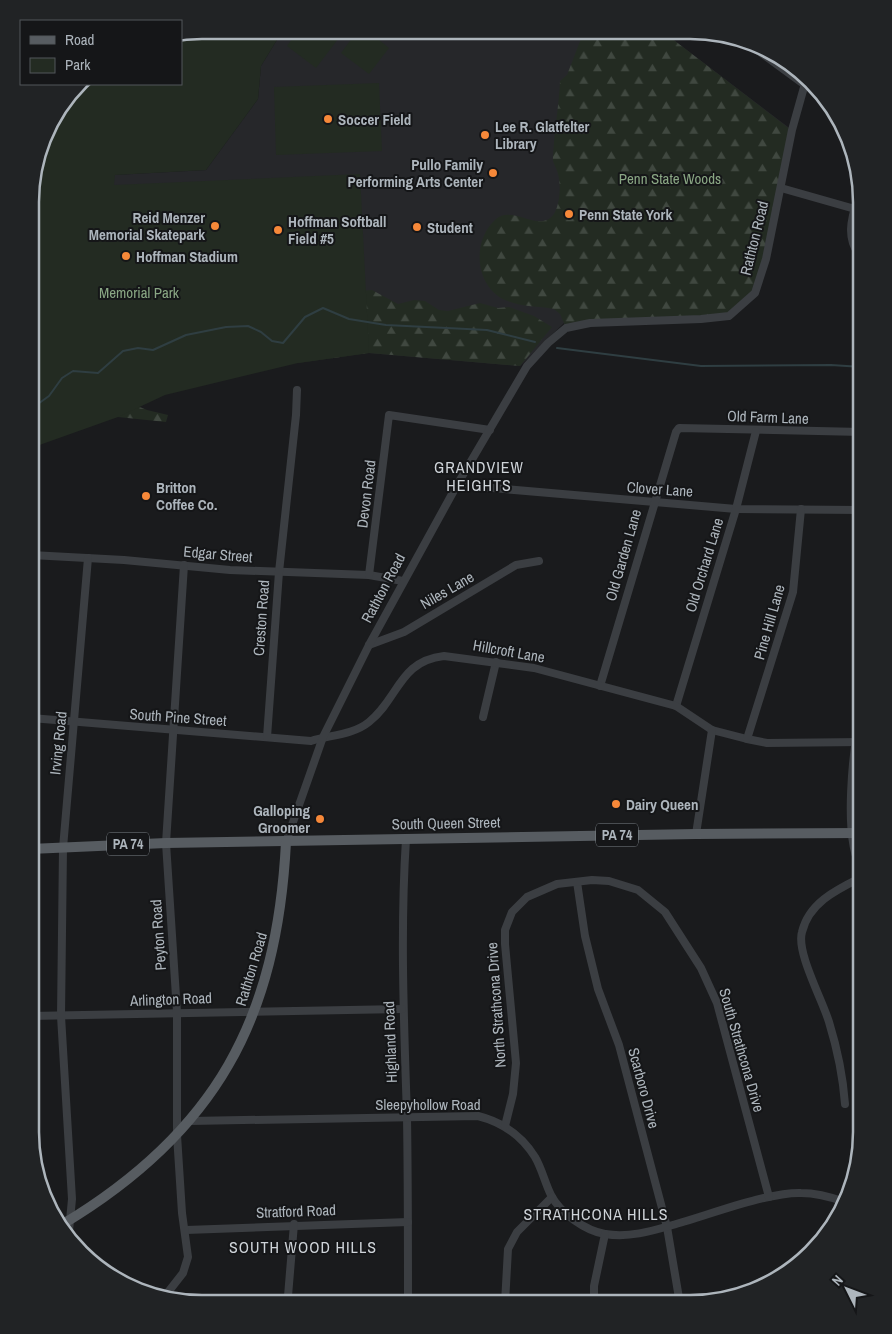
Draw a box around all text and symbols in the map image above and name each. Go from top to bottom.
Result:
legend [20,20,182,85]
text: Road [65,29,94,50]
text: Park [65,54,91,75]
place label: Soccer Field [338,109,411,130]
marker: Soccer Field [322,113,334,125]
place label: Lee R. Glatfelter Library [495,116,590,154]
marker: Lee R. Glatfelter Library [479,129,491,141]
place label: Pullo Family Performing Arts Center [347,154,483,192]
marker: Pullo Family Performing Arts Center [487,167,499,179]
park label: Penn State Woods [619,168,721,189]
street label: Rathton Road [735,199,773,277]
place label: Penn State York [579,204,672,225]
place label: Reid Menzer Memorial Skatepark [89,207,205,245]
marker: Penn State York [563,208,575,220]
place label: Hoffman Softball Field #5 [288,211,386,249]
place label: Student [427,217,473,238]
marker: Reid Menzer Memorial Skatepark [209,220,221,232]
marker: Student [411,221,423,233]
marker: Hoffman Softball Field #5 [272,224,284,236]
place label: Hoffman Stadium [136,246,238,267]
marker: Hoffman Stadium [120,250,132,262]
park label: Memorial Park [99,282,180,303]
street label: Old Farm Lane [727,405,809,429]
district label: GRANDVIEW HEIGHTS [434,456,524,496]
street label: Devon Road [351,459,381,529]
street label: Clover Lane [626,476,694,502]
place label: Britton Coffee Co. [156,477,218,515]
marker: Britton Coffee Co. [140,490,152,502]
street label: Old Garden Lane [600,507,646,603]
street label: Old Orchard Lane [680,515,728,615]
street label: Edgar Street [183,541,254,568]
street label: Rathton Road [356,550,410,626]
street label: Niles Lane [416,566,478,614]
street label: Creston Road [248,579,274,657]
street label: Pine Hill Lane [748,582,790,662]
street label: Hillcroft Lane [471,634,547,668]
street label: South Pine Street [129,703,228,731]
street label: Irving Road [44,710,72,776]
place label: Dairy Queen [626,794,698,815]
marker: Dairy Queen [610,798,622,810]
place label: Galloping Groomer [253,800,310,838]
street label: South Queen Street [391,812,501,834]
marker: Galloping Groomer [314,813,326,825]
road number: PA 74 [596,824,638,846]
road number: PA 74 [107,832,149,856]
street label: Peyton Road [145,899,171,971]
street label: Rathton Road [230,930,272,1008]
street label: North Strathcona Drive [481,941,511,1068]
street label: South Strathcona Drive [714,986,770,1114]
street label: Arlington Road [129,987,212,1011]
street label: Highland Road [378,1001,402,1083]
street label: Scarboro Drive [623,1045,665,1131]
street label: Sleepyhollow Road [375,1094,481,1115]
street label: Stratford Road [256,1199,336,1223]
district label: STRATHCONA HILLS [524,1203,668,1225]
district label: SOUTH WOOD HILLS [229,1236,377,1258]
north arrow [822,1264,872,1314]
text: N [828,1271,847,1289]

